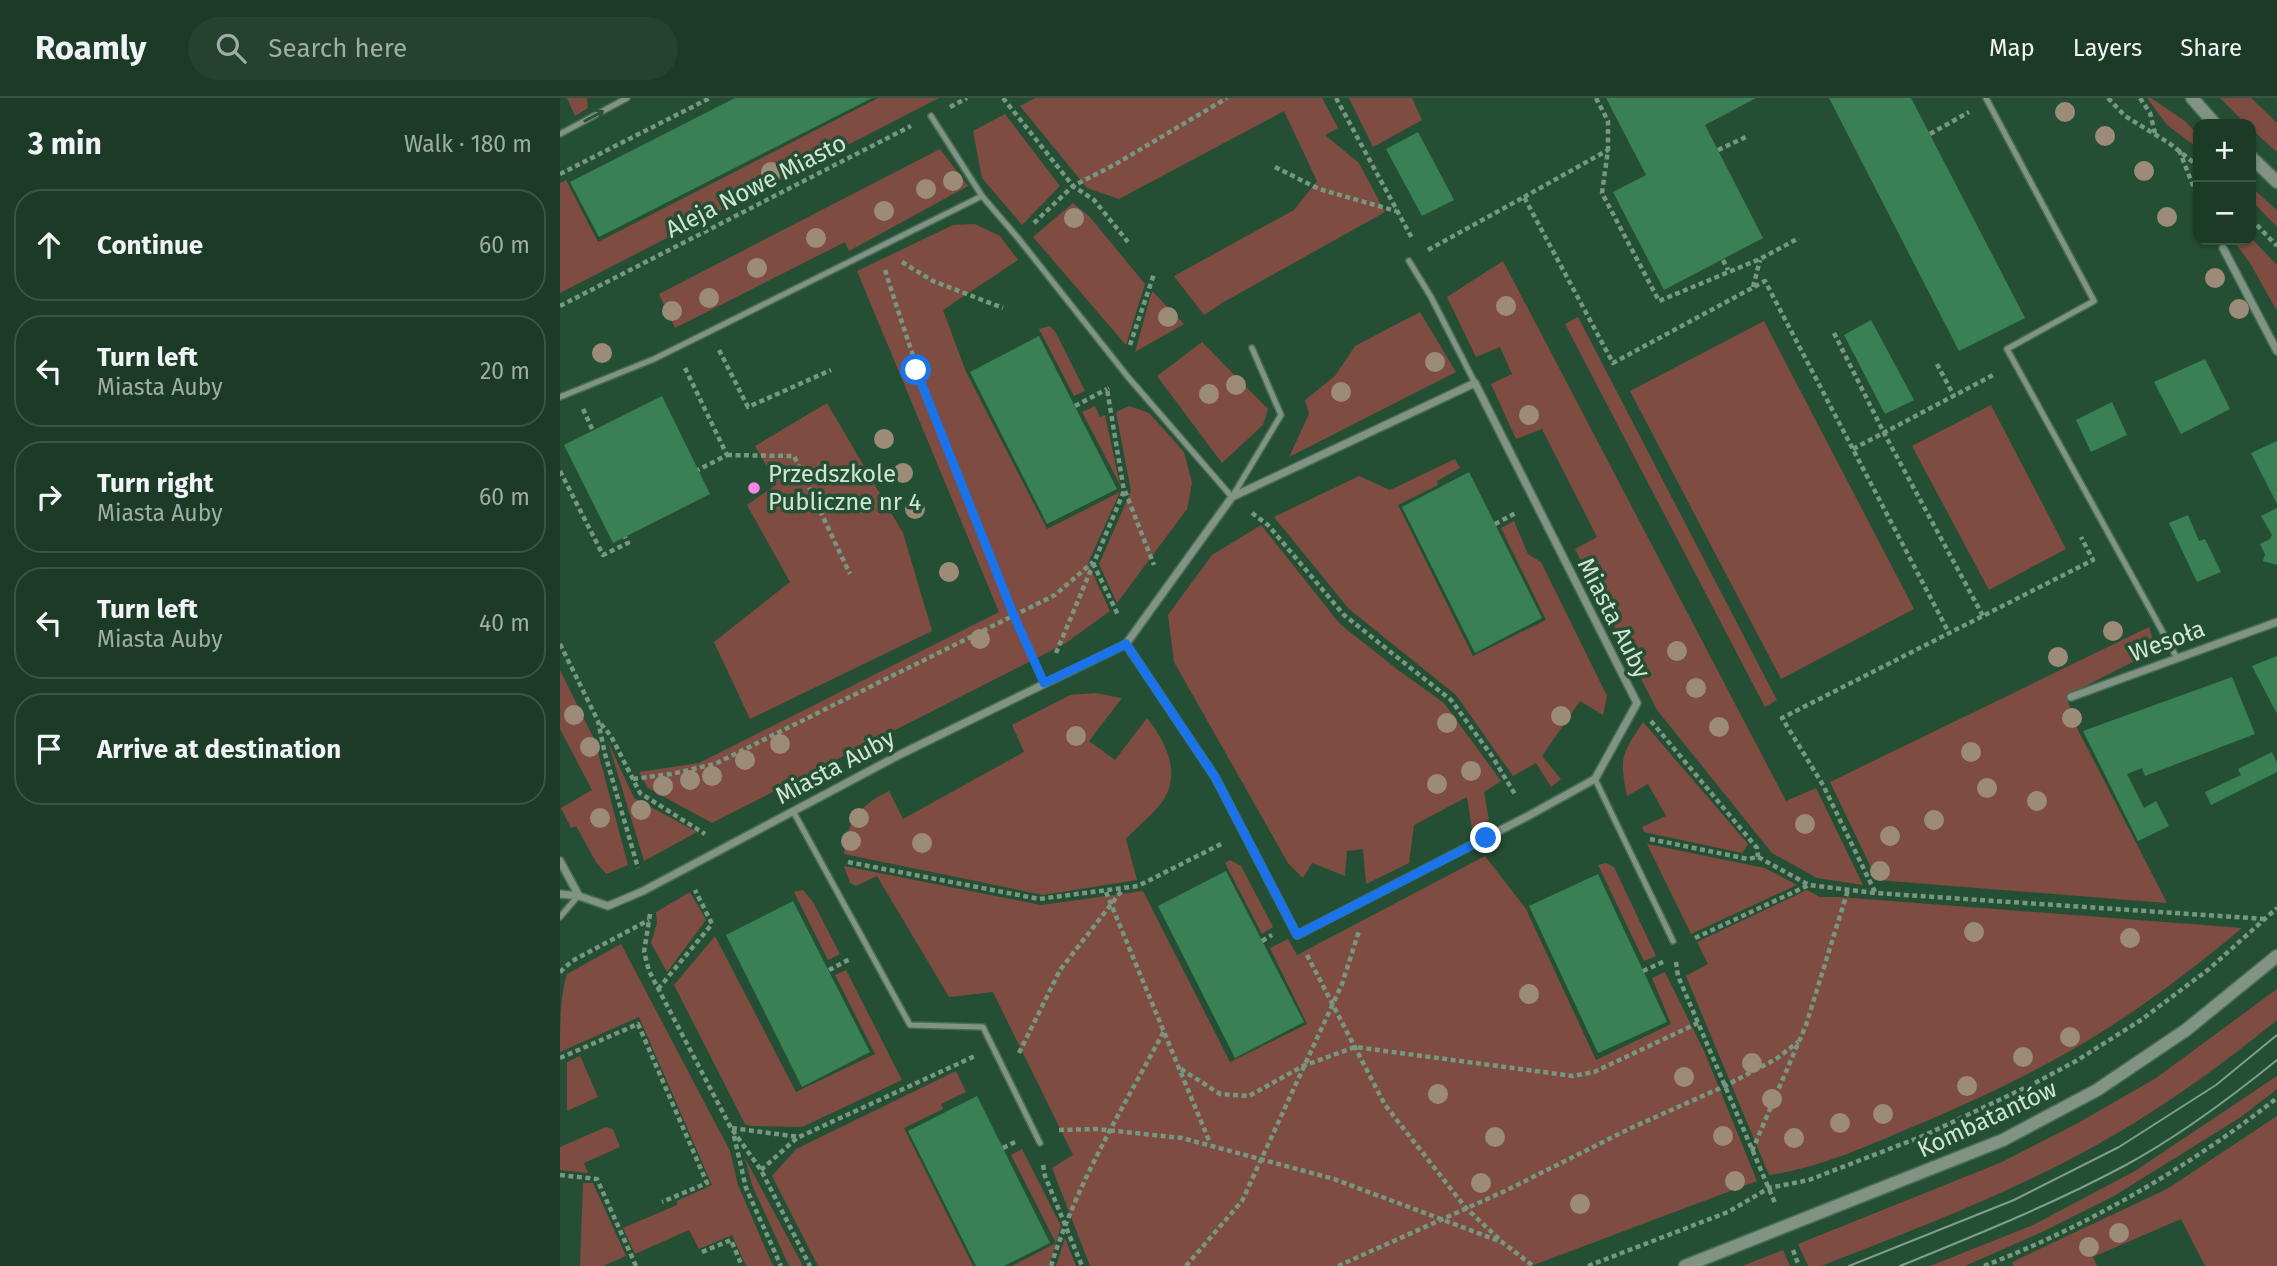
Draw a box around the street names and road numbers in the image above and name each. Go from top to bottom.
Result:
street label: Aleja Nowe Miasto [661,128,851,244]
street label: Miasta Auby [1572,553,1656,683]
street label: Wesoła [2125,614,2209,668]
street label: Miasta Auby [771,724,900,810]
street label: Kombatantów [1913,1074,2061,1164]

